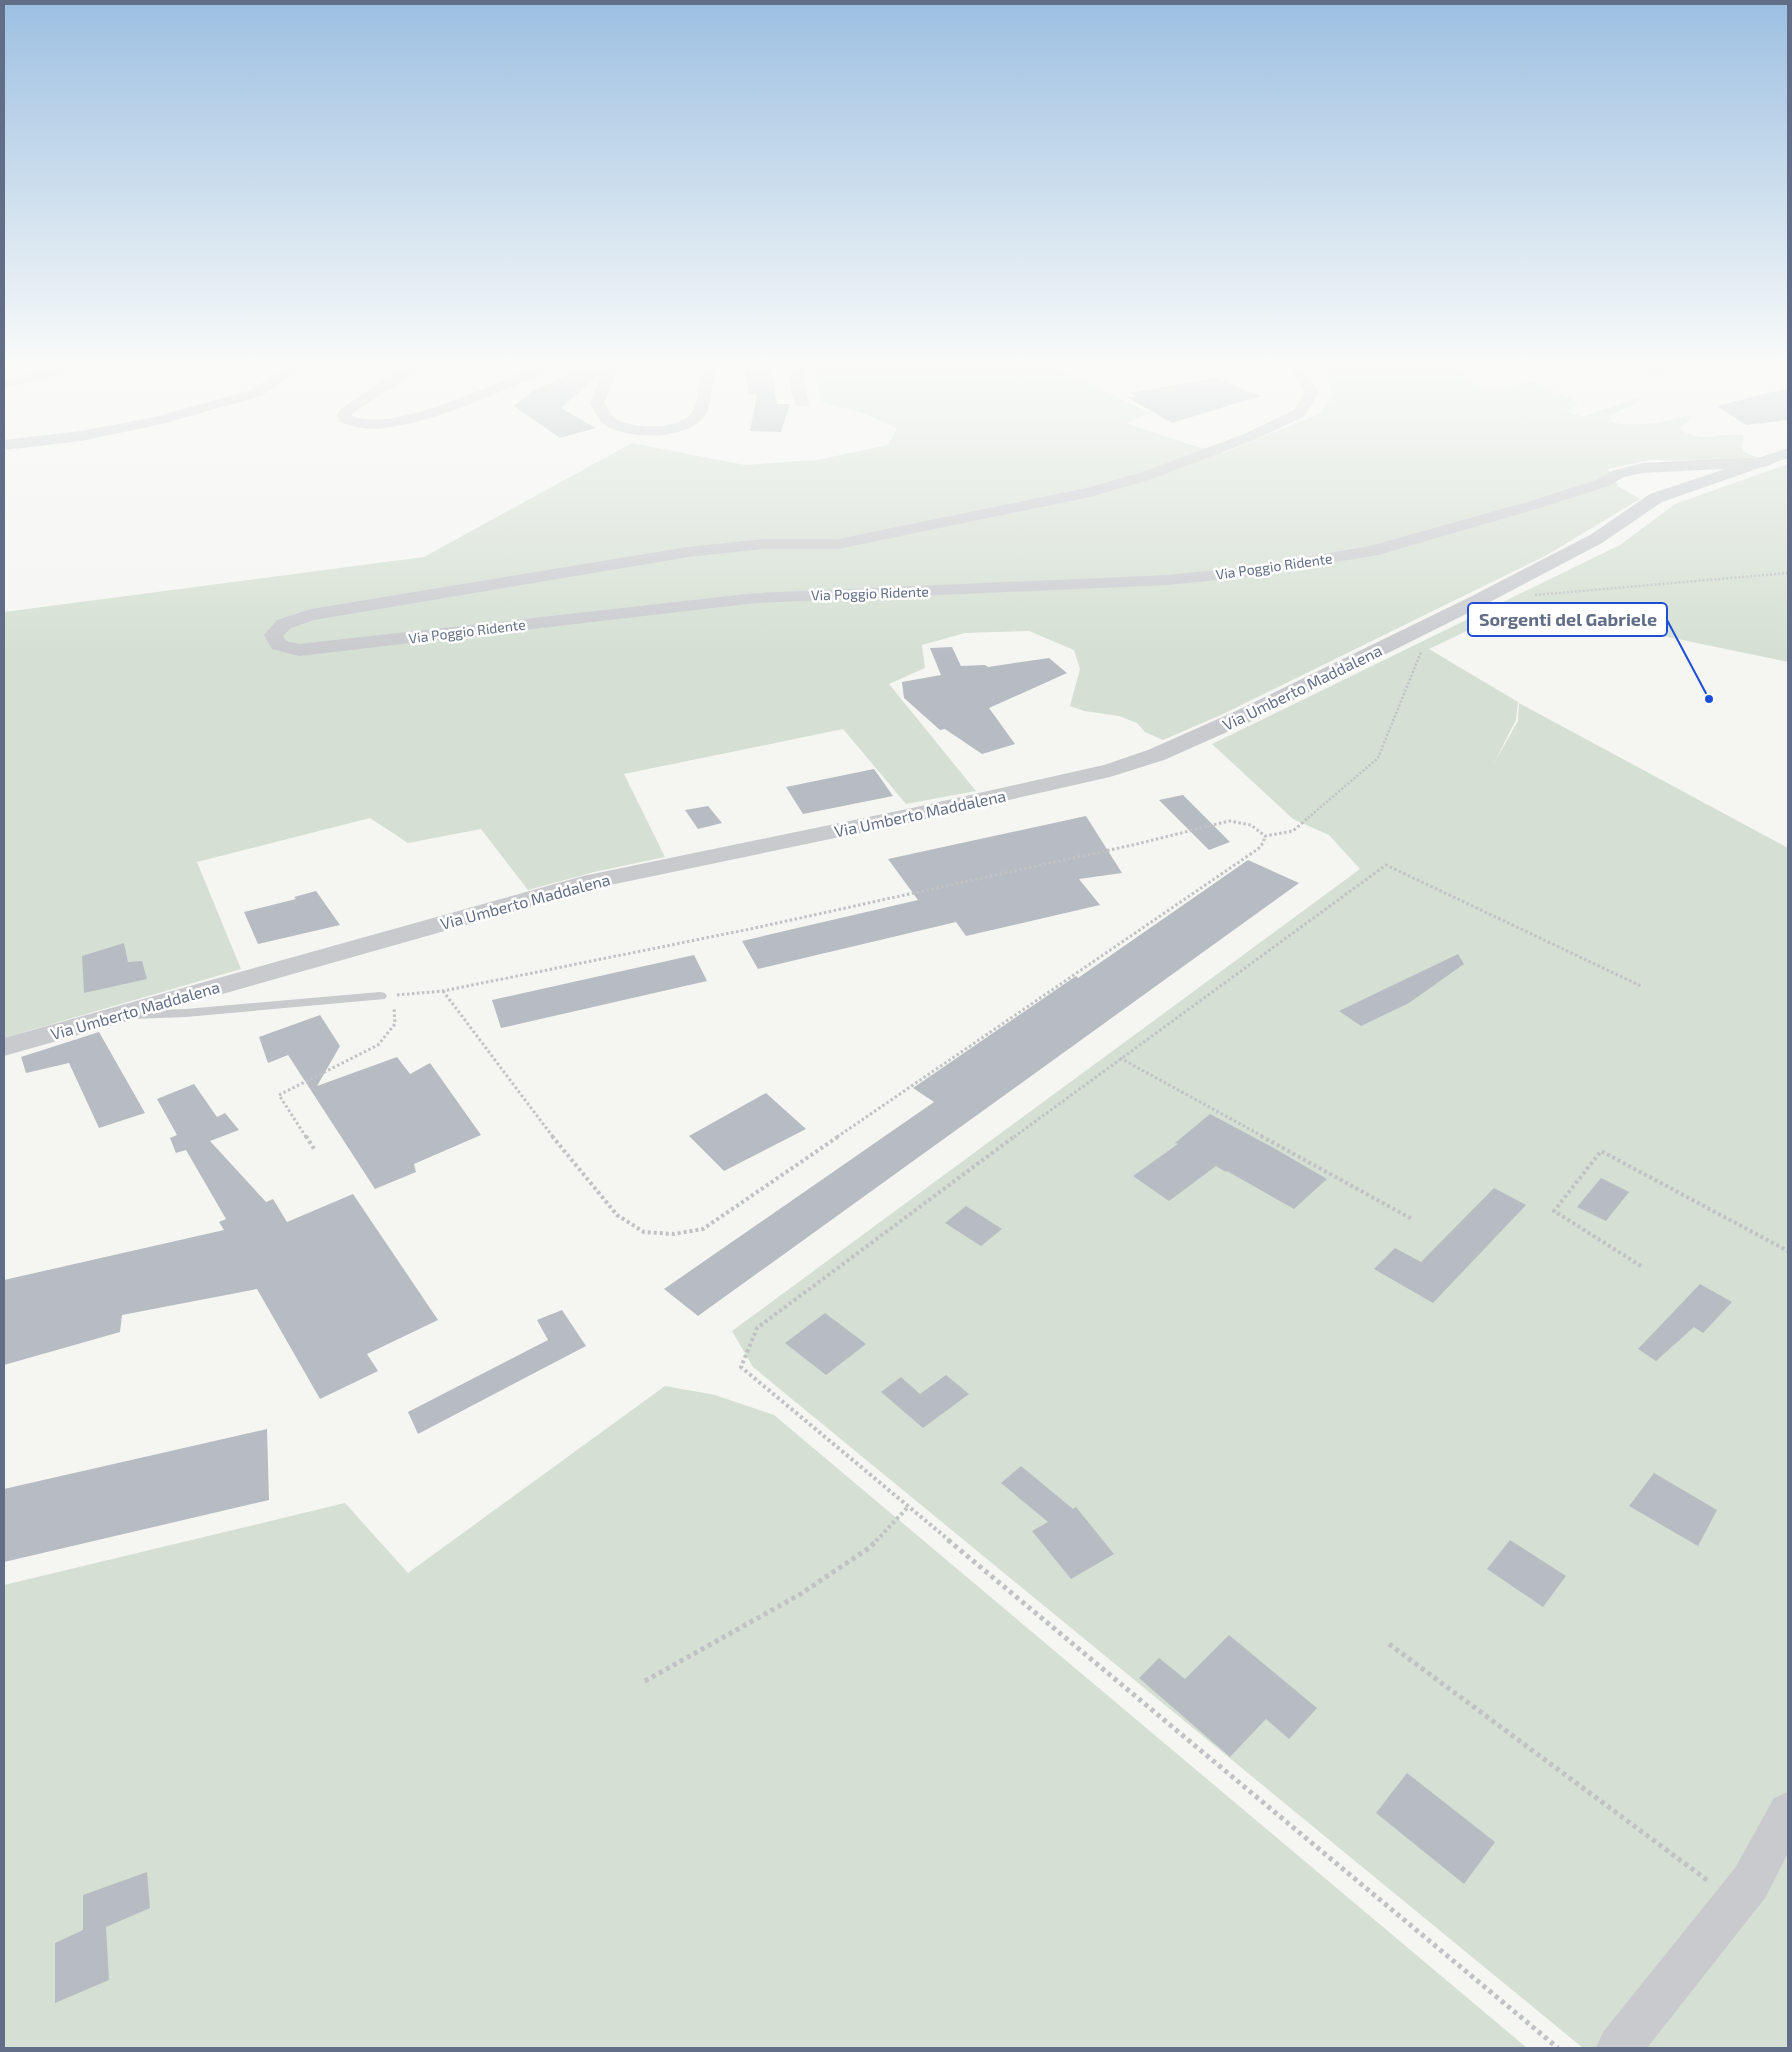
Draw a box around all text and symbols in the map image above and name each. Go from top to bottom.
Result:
street label: Via Poggio Ridente [1215,549,1333,583]
street label: Via Poggio Ridente [811,582,929,604]
callout: Sorgenti del Gabriele [1468,603,1667,636]
text: Sorgenti del Gabriele [1479,608,1657,630]
street label: Via Poggio Ridente [408,615,526,647]
street label: Via Umberto Maddalena [1219,640,1385,734]
street label: Via Umberto Maddalena [832,786,1008,840]
street label: Via Umberto Maddalena [438,869,612,933]
street label: Via Umberto Maddalena [48,977,222,1043]

